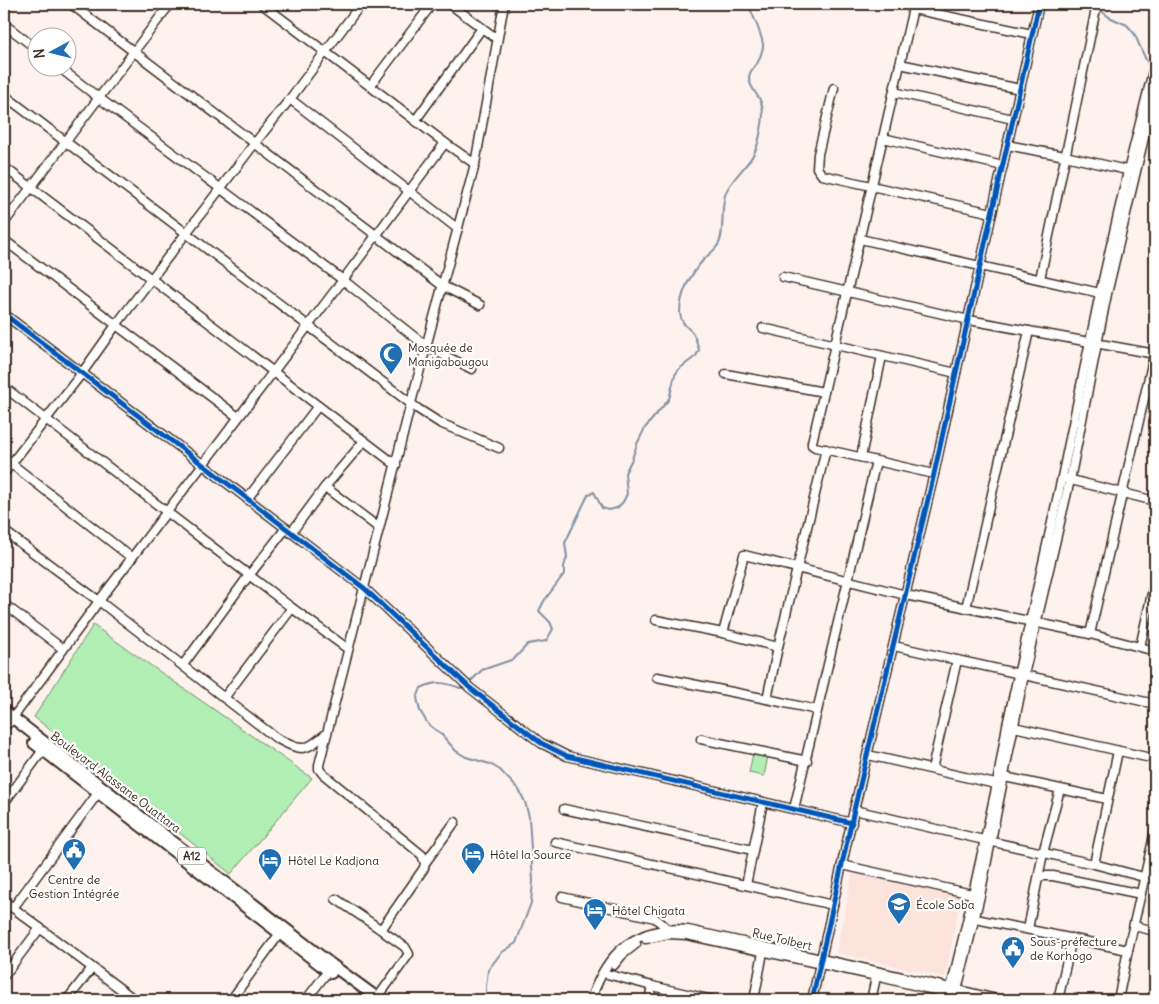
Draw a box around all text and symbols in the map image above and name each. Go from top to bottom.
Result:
north arrow [28,28,78,78]
text: N [30,48,49,59]
place label: Mosquée de Manigabougou [408,340,488,369]
mosque icon: Mosquée de Manigabougou [378,341,404,375]
street label: Boulevard Alassane Ouattara [48,728,184,836]
public building icon: Centre de Gestion Intégrée [61,837,87,871]
hotel icon: Hôtel la Source [460,841,486,875]
hotel icon: Hôtel Le Kadjona [257,847,283,881]
place label: Hôtel la Source [490,847,571,862]
road number: A12 [178,848,206,864]
place label: Hôtel Le Kadjona [288,853,379,868]
place label: Centre de Gestion Intégrée [29,872,119,901]
school or university icon: École Soba [886,891,912,925]
hotel icon: Hôtel Chigata [582,897,608,931]
place label: École Soba [916,897,975,912]
place label: Hôtel Chigata [612,903,685,918]
street label: Rue Tolbert [751,925,813,953]
place label: Sous-préfecture de Korhogo [1030,934,1117,963]
public building icon: Sous-préfecture de Korhogo [1000,935,1026,969]

